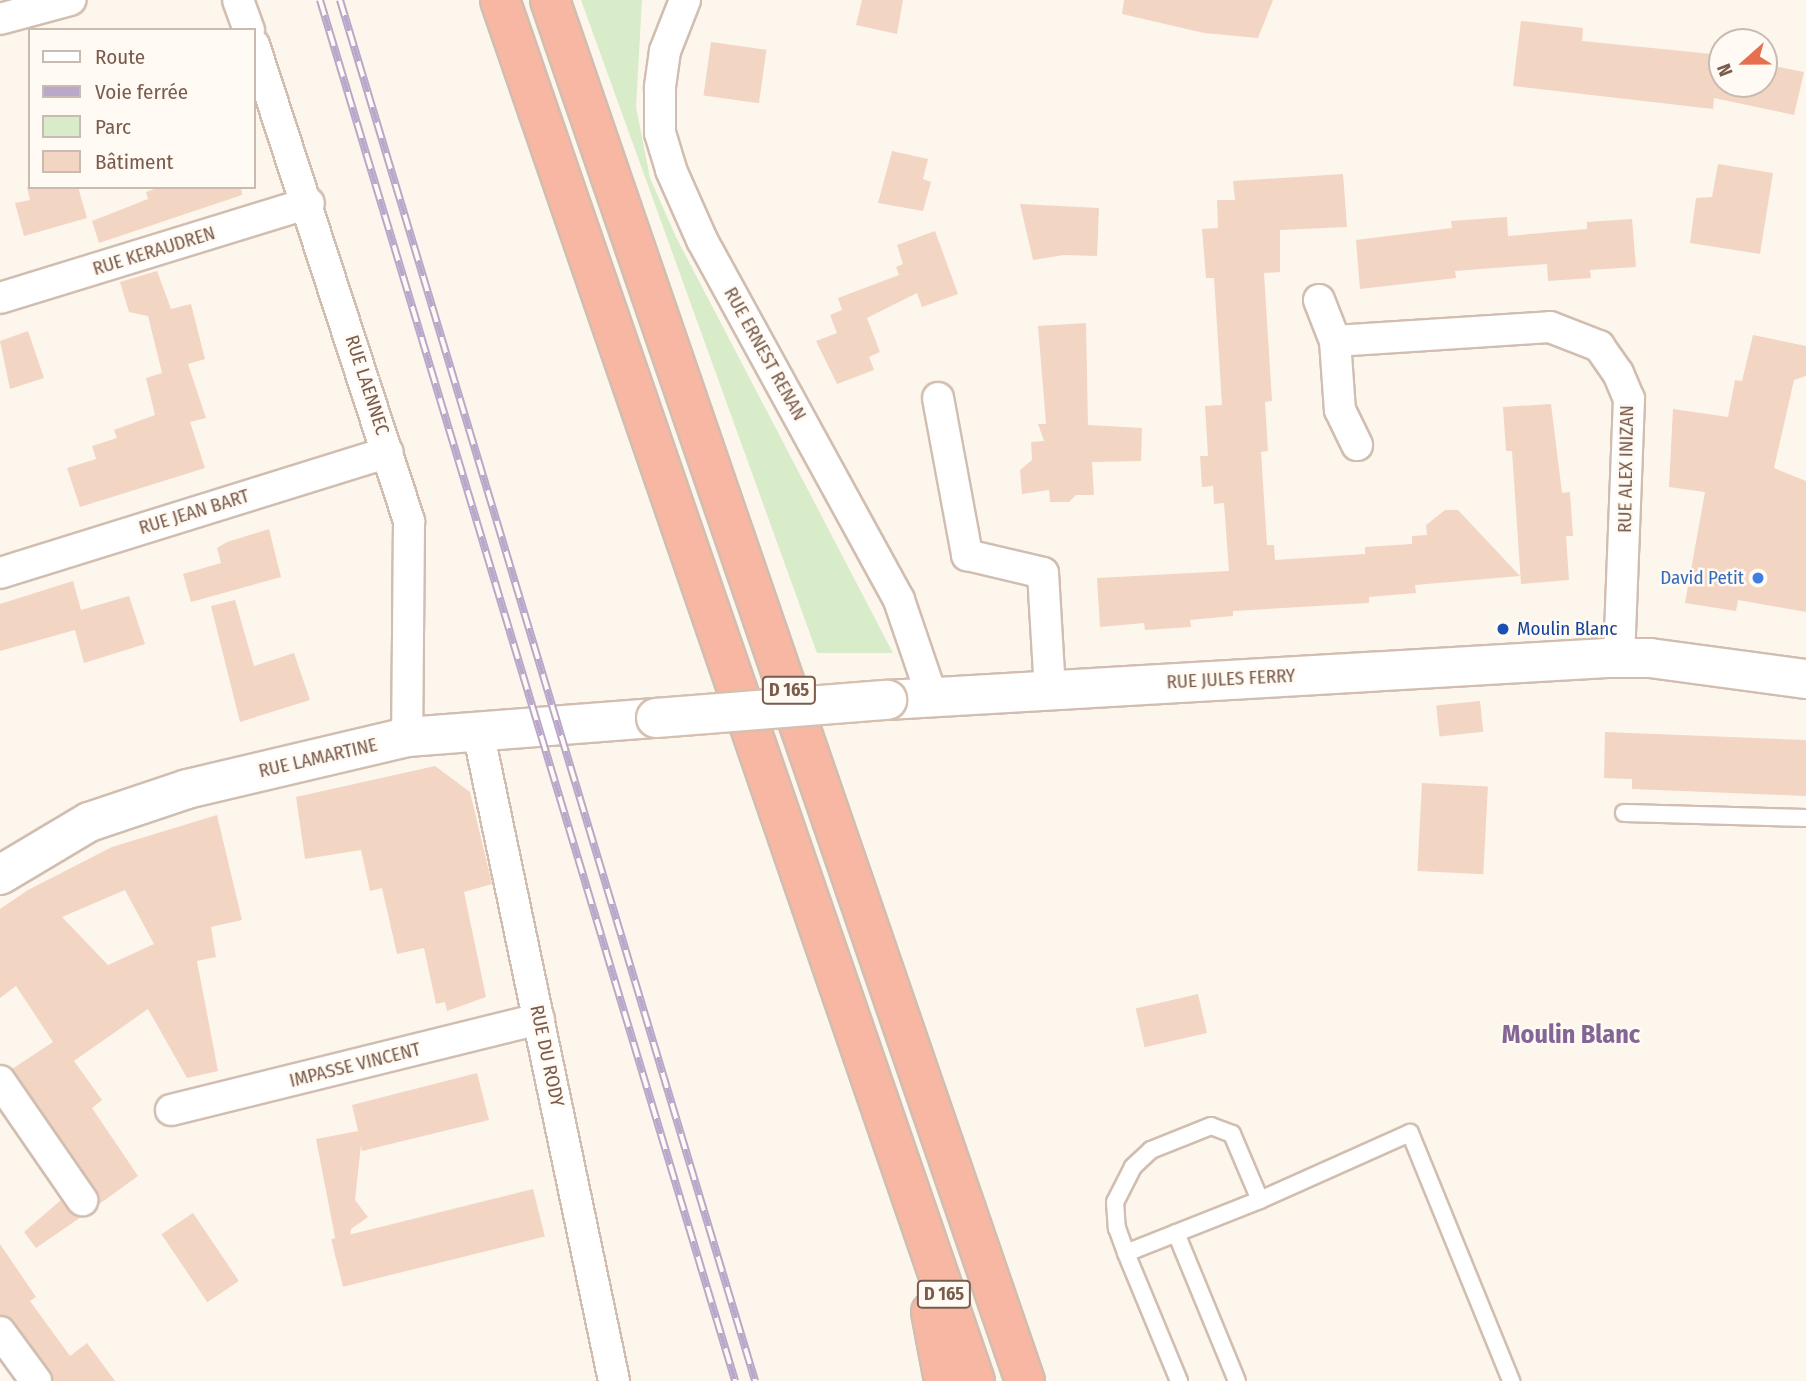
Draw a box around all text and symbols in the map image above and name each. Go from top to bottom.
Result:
legend [28,28,256,189]
north arrow [1708,28,1778,98]
text: Route [95,44,145,70]
text: N [1712,61,1738,79]
text: Voie ferrée [95,79,188,105]
text: Parc [95,114,131,140]
text: Bâtiment [95,149,173,175]
street label: RUE KERAUDREN [90,222,218,280]
street label: RUE ERNEST RENAN [719,283,811,425]
street label: RUE LAENNEC [340,332,394,438]
street label: RUE ALEX INIZAN [1613,405,1639,533]
street label: RUE JEAN BART [136,484,252,540]
place label: David Petit [1660,567,1744,589]
marker: David Petit [1750,570,1766,586]
place label: Moulin Blanc [1517,618,1617,640]
marker: Moulin Blanc [1495,621,1511,637]
street label: RUE JULES FERRY [1166,664,1296,694]
road number: D 165 [761,676,817,704]
street label: RUE LAMARTINE [257,733,379,783]
street label: RUE DU RODY [525,1003,569,1109]
district label: Moulin Blanc [1502,1019,1640,1051]
street label: IMPASSE VINCENT [287,1038,423,1092]
road number: D 165 [916,1280,972,1308]

